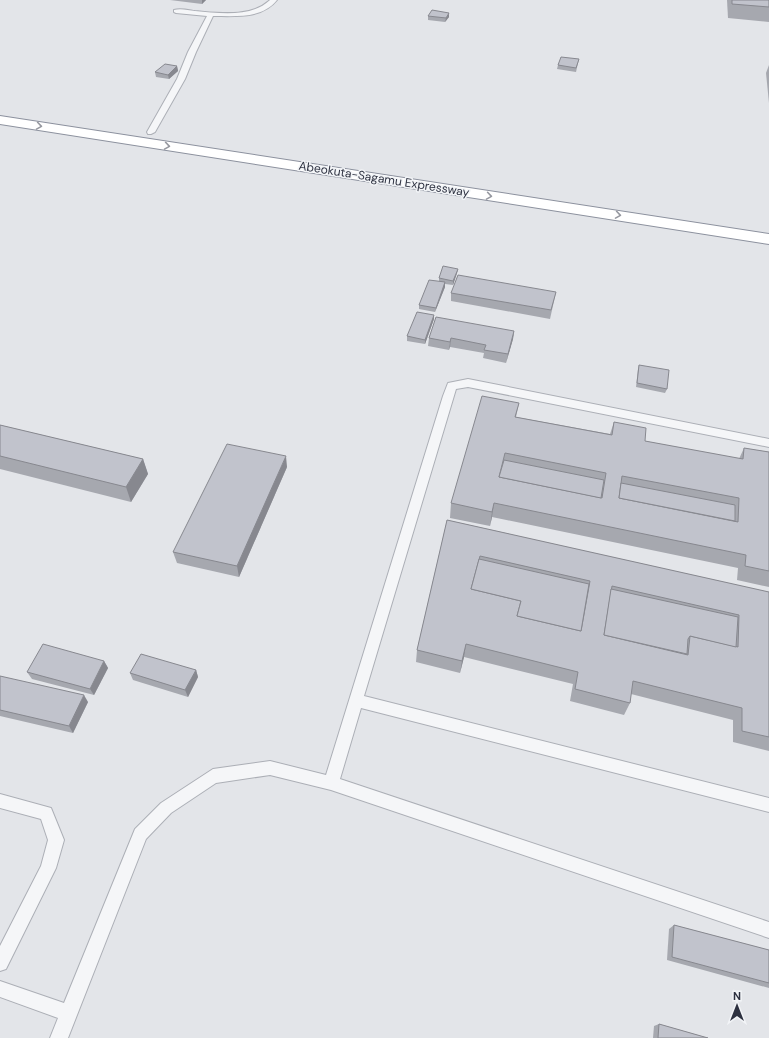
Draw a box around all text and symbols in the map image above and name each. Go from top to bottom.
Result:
one-way arrow [35,121,42,130]
one-way arrow [164,141,170,150]
street label: Abeokuta-Sagamu Expressway [298,158,471,200]
one-way arrow [486,191,492,200]
one-way arrow [615,211,621,219]
north arrow [717,986,757,1026]
text: N [733,989,741,1003]

